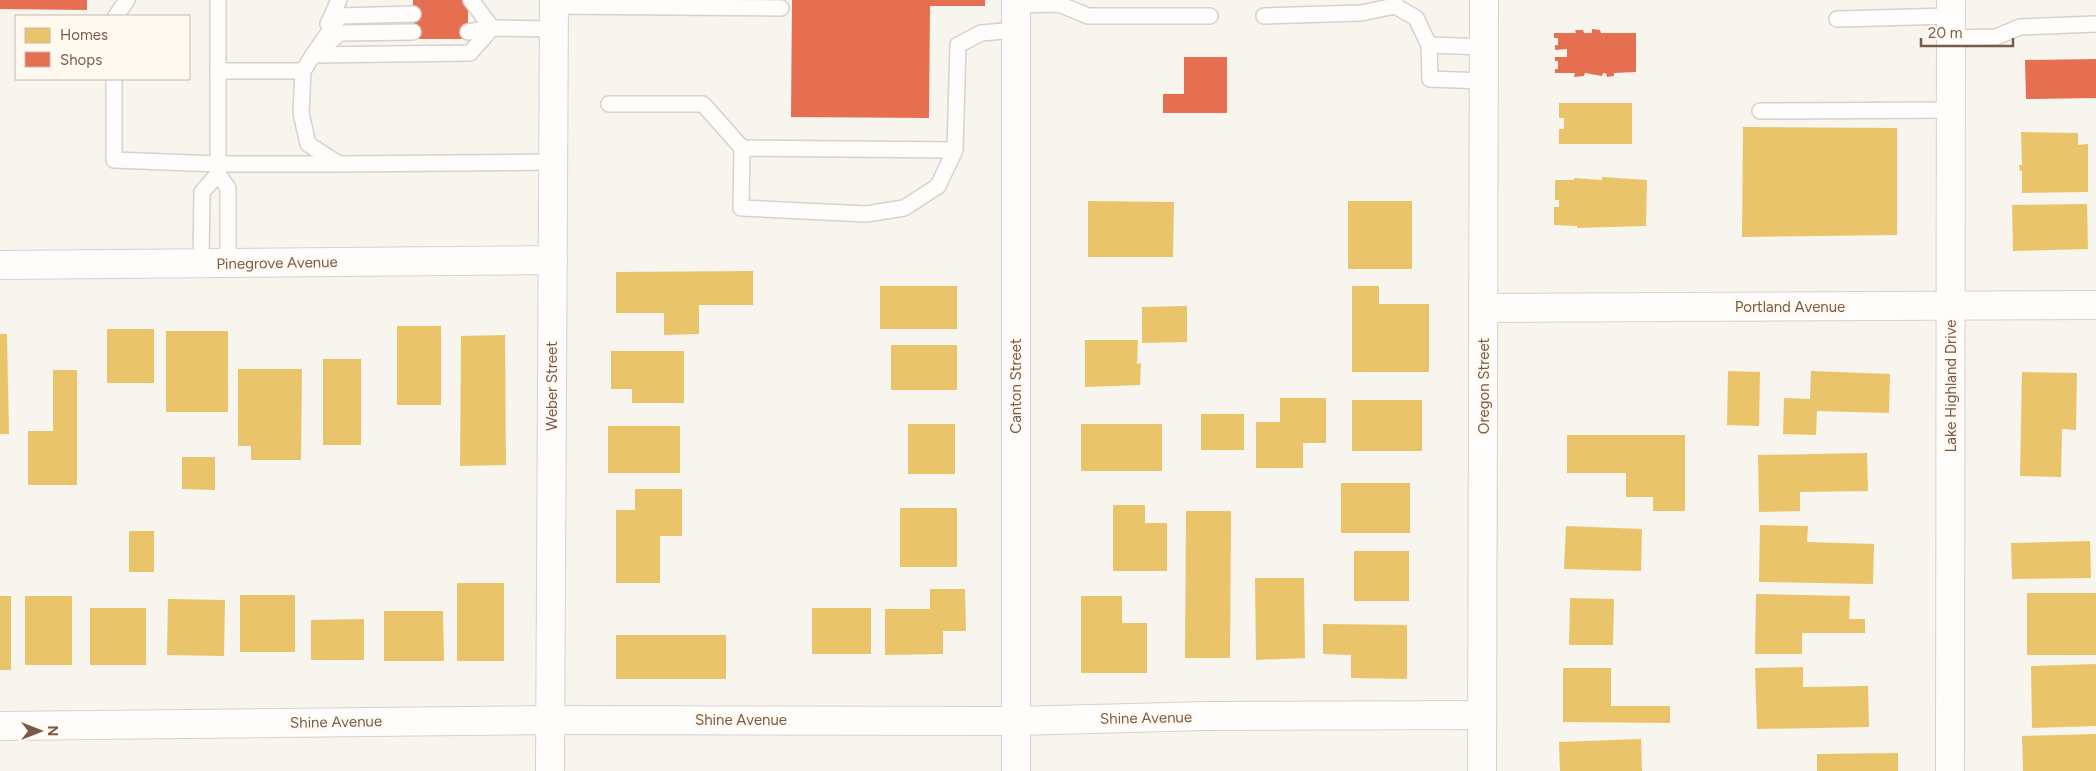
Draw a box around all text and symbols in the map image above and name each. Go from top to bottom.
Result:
legend [15,15,190,80]
scale bar [1921,15,2014,47]
text: 20 m [1928,24,1962,42]
text: Homes [60,26,108,44]
text: Shops [60,51,102,69]
street label: Pinegrove Avenue [216,253,338,273]
street label: Portland Avenue [1735,298,1845,316]
street label: Lake Highland Drive [1942,320,1960,452]
street label: Oregon Street [1475,337,1493,434]
street label: Canton Street [1007,338,1025,434]
street label: Weber Street [543,341,561,431]
north arrow [15,706,65,756]
street label: Shine Avenue [1100,708,1192,728]
street label: Shine Avenue [695,711,787,729]
street label: Shine Avenue [290,712,382,732]
text: N [44,726,61,736]

